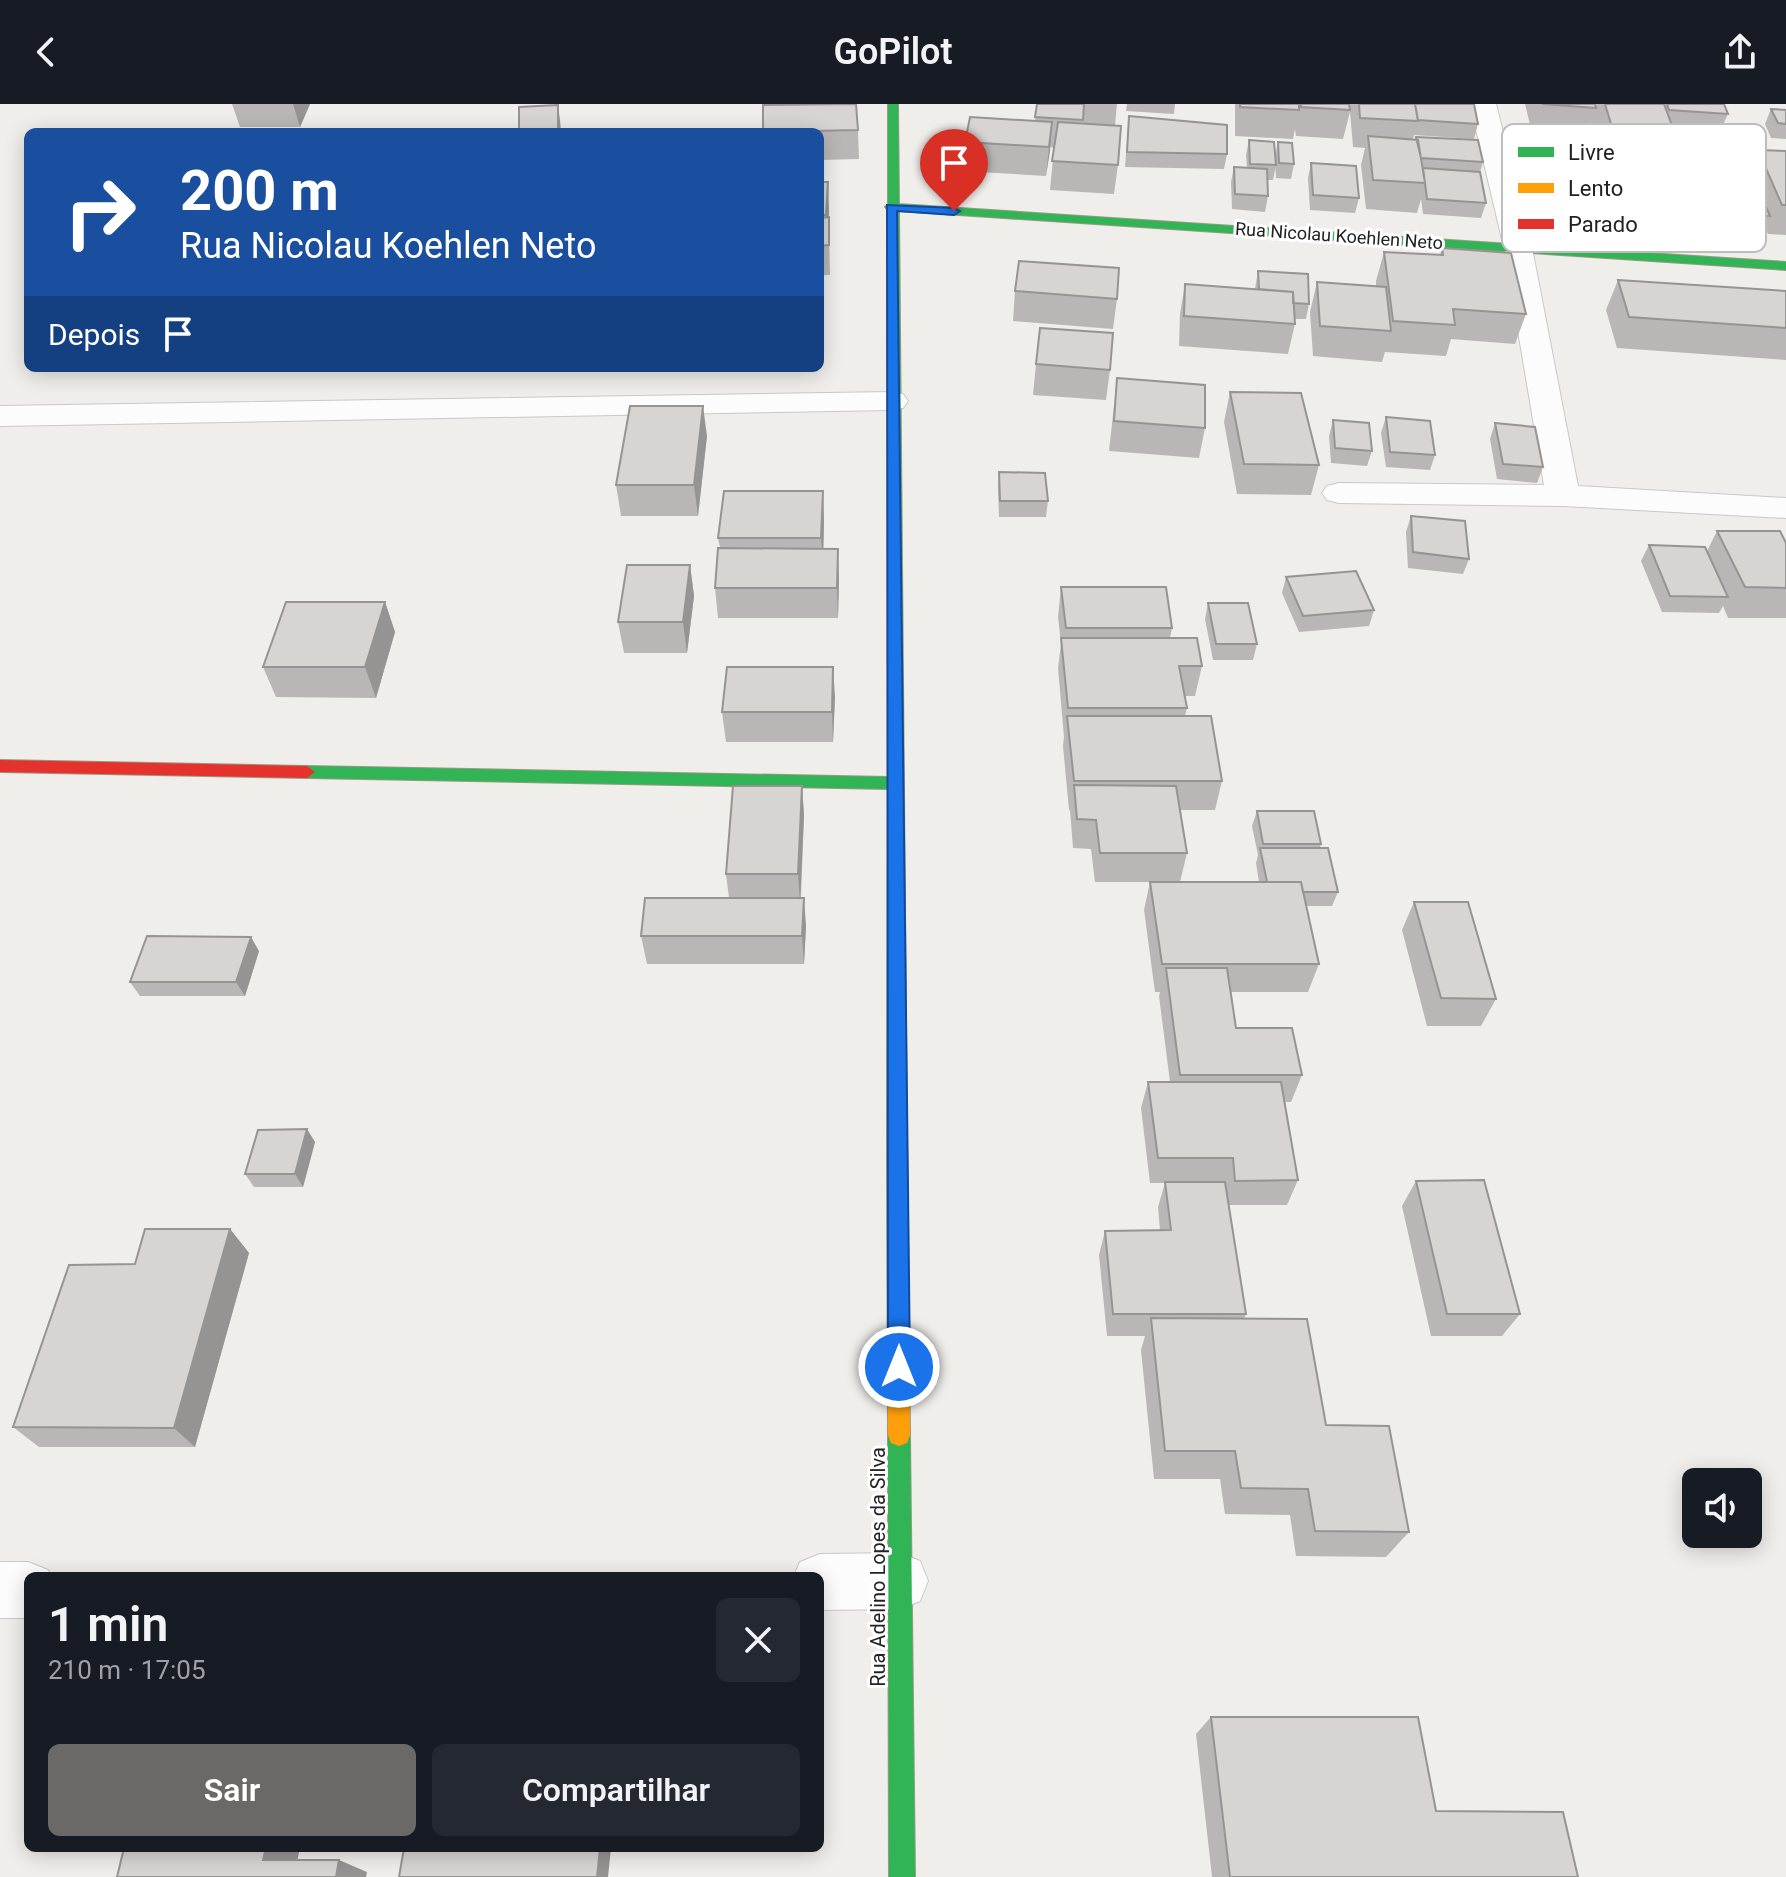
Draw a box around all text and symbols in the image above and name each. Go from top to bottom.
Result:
icon: back [24,30,68,74]
icon: share [1718,30,1762,74]
text: GoPilot [833,31,953,73]
legend [1502,124,1766,252]
pin [920,129,988,211]
text: Livre [1568,140,1615,165]
icon: arrive [932,141,976,185]
text: 200 m [180,158,339,224]
icon: right [48,160,152,264]
text: Lento [1568,176,1623,201]
text: Parado [1568,212,1638,237]
street label: Rua Nicolau Koehlen Neto [1234,218,1444,253]
text: Rua Nicolau Koehlen Neto [180,225,596,267]
icon: arrive [156,312,200,356]
text: Depois [48,317,140,352]
position arrow [857,1325,941,1409]
street label: Rua Adelino Lopes da Silva [866,1447,890,1687]
map controls [1682,1468,1762,1548]
button: sound [1682,1468,1762,1548]
text: 1 min [48,1596,168,1653]
button: close [716,1598,800,1682]
text: 210 m · 17:05 [48,1655,206,1685]
button: Sair [48,1744,416,1836]
button: Compartilhar [432,1744,800,1836]

